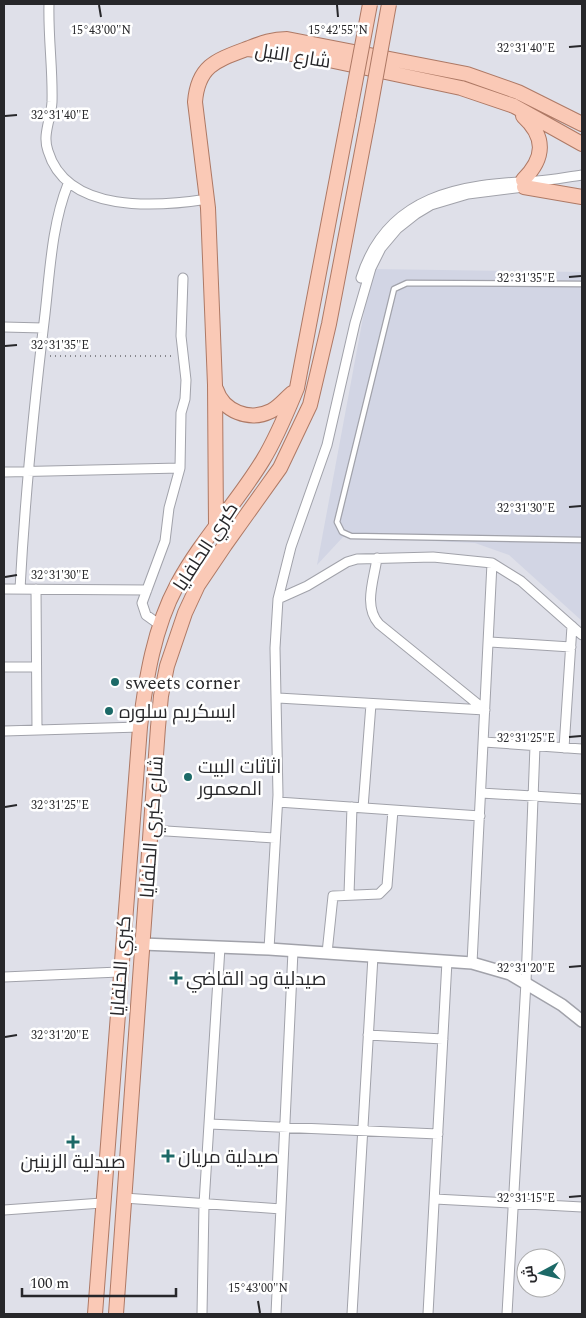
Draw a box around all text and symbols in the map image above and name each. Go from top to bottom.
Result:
text: 15°43'00"N [71,21,131,40]
text: 15°42'55"N [308,21,368,40]
street label: شارع النيل [253,36,333,77]
text: 32°31'40"E [497,39,555,58]
text: 32°31'40"E [31,106,89,125]
text: 32°31'35"E [497,269,555,288]
text: 32°31'35"E [31,336,89,355]
street label: كبري الحلفايا [167,497,246,597]
text: 32°31'30"E [497,499,555,518]
text: 32°31'30"E [31,566,89,585]
place label: sweets corner [125,669,241,698]
marker: sweets corner [109,676,121,688]
place label: ايسكريم سلوره [119,698,236,727]
marker: ايسكريم سلوره [103,705,115,717]
text: 32°31'25"E [497,729,555,748]
place label: اثاثات البيت المعمور [197,753,281,804]
street label: شارع كبري الحلفايا [133,755,172,899]
marker: اثاثات البيت المعمور [182,771,194,783]
text: 32°31'25"E [31,796,89,815]
street label: كبري الحلفايا [104,915,139,1017]
text: 32°31'20"E [497,959,555,978]
place label: صيدلية ود القاضي [186,965,326,994]
marker: صيدلية ود القاضي [170,972,182,984]
text: 32°31'20"E [31,1026,89,1045]
marker: صيدلية الزينين [67,1136,79,1148]
place label: صيدلية مريان [178,1143,279,1172]
place label: صيدلية الزينين [21,1148,125,1177]
marker: صيدلية مريان [162,1150,174,1162]
text: 32°31'15"E [497,1189,555,1208]
north arrow [516,1248,566,1298]
text: ش [517,1264,540,1285]
scale bar [22,1266,176,1298]
text: 100 m [30,1272,69,1295]
text: 15°43'00"N [228,1279,288,1298]

